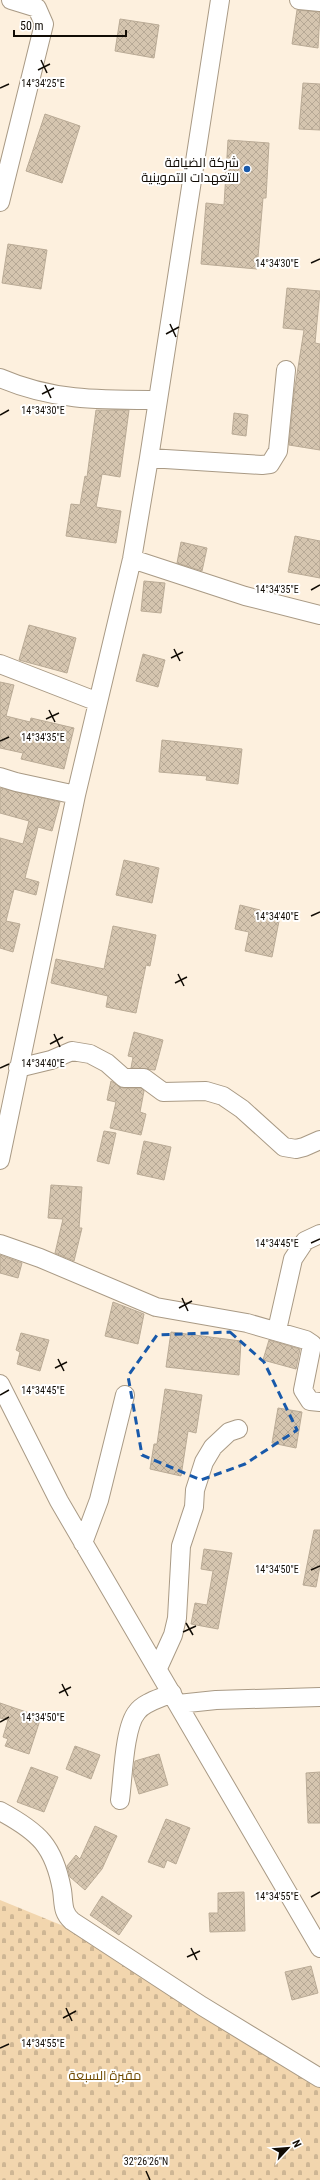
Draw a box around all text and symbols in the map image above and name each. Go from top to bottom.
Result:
scale bar [14,12,126,38]
text: 50 m [20,19,44,33]
text: 14°34'25"E [21,78,65,89]
place label: شركة الضيافة للتعهدات التموينية [141,155,239,185]
marker: شركة الضيافة للتعهدات التموينية [242,164,252,174]
text: 14°34'30"E [255,258,299,269]
text: 14°34'30"E [21,405,65,416]
text: 14°34'35"E [255,584,299,595]
text: 14°34'35"E [21,732,65,743]
text: 14°34'40"E [255,911,299,922]
text: 14°34'40"E [21,1058,65,1069]
text: 14°34'45"E [255,1238,299,1249]
text: 14°34'45"E [21,1385,65,1396]
text: 14°34'50"E [255,1564,299,1575]
text: 14°34'50"E [21,1712,65,1723]
text: 14°34'55"E [255,1891,299,1902]
text: 14°34'55"E [21,2038,65,2049]
park label: مقبرة السبعة [69,2068,141,2083]
north arrow [268,2128,308,2168]
text: N [289,2138,304,2150]
text: 32°26'26"N [124,2156,168,2167]

